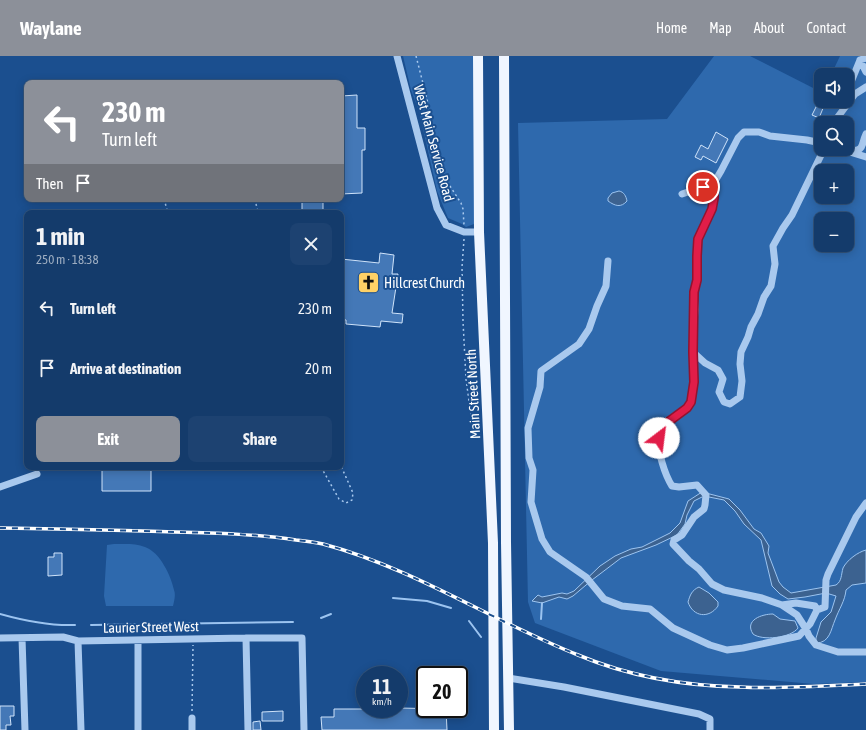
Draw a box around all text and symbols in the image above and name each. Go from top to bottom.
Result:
text: Waylane [20,17,82,39]
text: Home [656,20,687,36]
text: Map [709,20,732,36]
text: About [754,20,785,36]
text: Contact [807,20,846,36]
map controls [814,68,854,252]
button: sound [814,68,854,108]
street label: West Main Service Road [411,83,457,203]
icon: left [36,96,88,148]
text: 230 m [102,96,165,128]
button: search [814,116,854,156]
text: Turn left [102,129,157,150]
button: + [814,164,854,204]
pin [686,170,720,204]
icon: arrive [72,172,94,194]
text: Then [36,175,64,192]
icon: arrive [692,176,714,198]
button: − [814,212,854,252]
text: 1 min [36,223,85,250]
button: close [290,223,332,265]
text: 250 m · 18:38 [36,252,99,267]
church icon: Hillcrest Church [356,270,382,296]
place label: Hillcrest Church [384,275,465,291]
icon: left [36,297,58,319]
text: Turn left [70,300,116,317]
text: 230 m [298,300,332,317]
street label: Main Street North [463,349,483,439]
icon: arrive [36,357,58,379]
text: Arrive at destination [70,360,181,377]
text: 20 m [305,360,332,377]
button: Exit [36,416,180,462]
button: Share [188,416,332,462]
position arrow [638,417,680,459]
street label: Laurier Street West [103,618,199,636]
speed limit sign: 20 [416,666,468,718]
text: 11 [373,675,391,698]
text: km/h [372,696,392,707]

